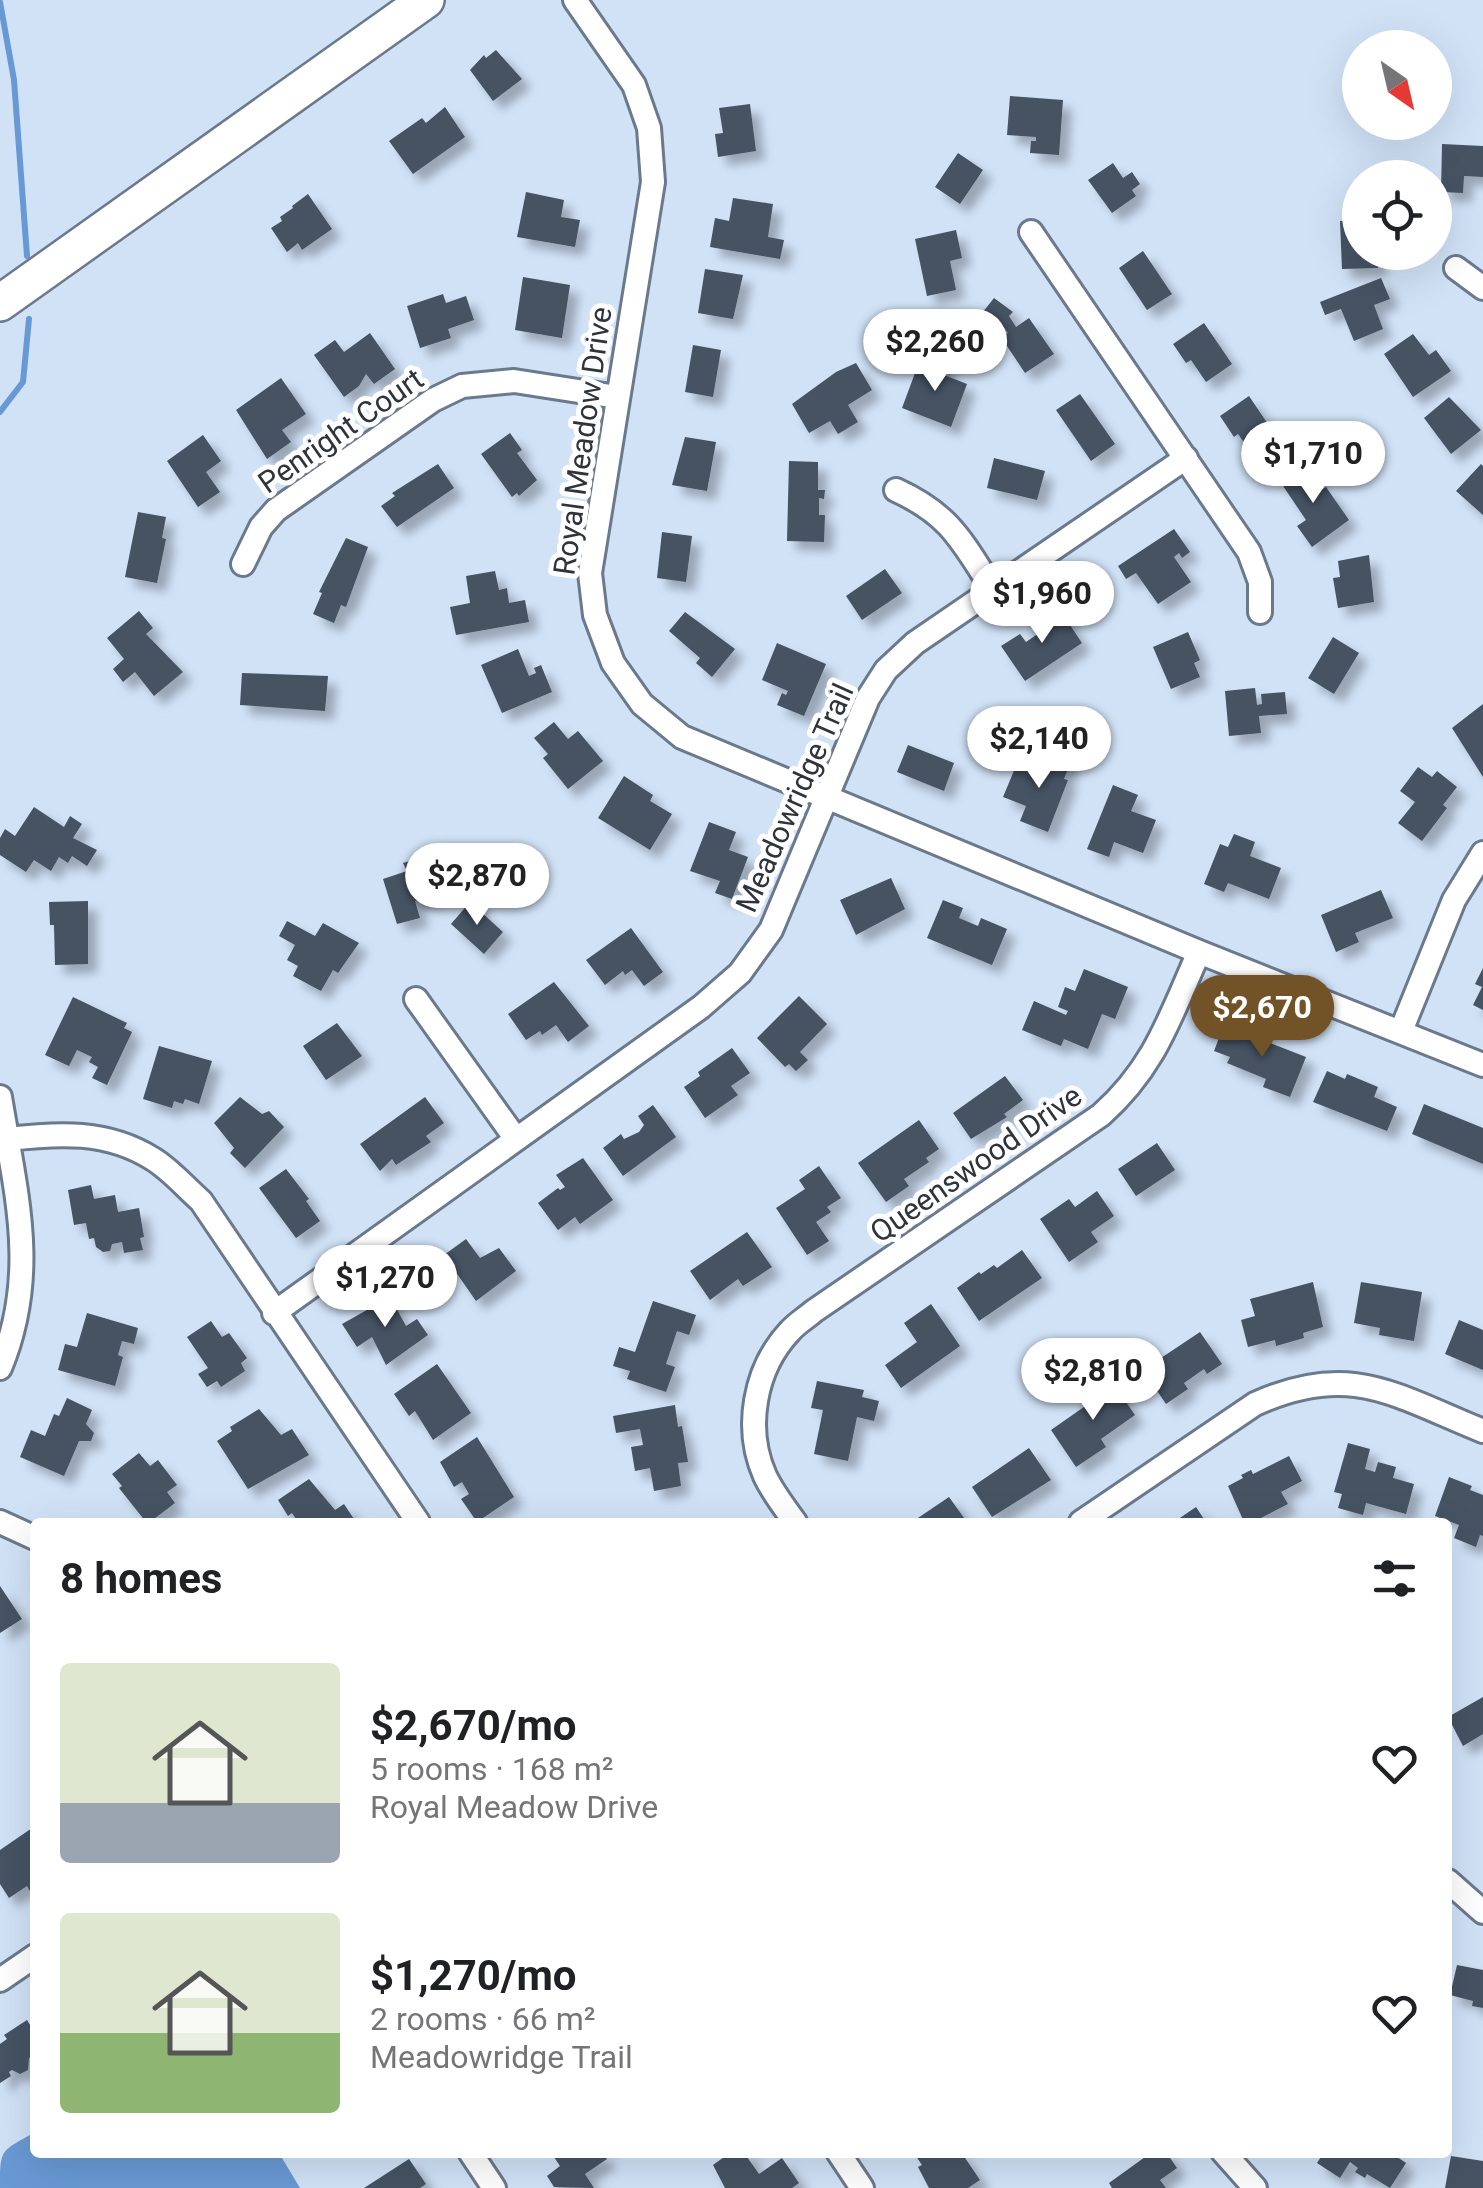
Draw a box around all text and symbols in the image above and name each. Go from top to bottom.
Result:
north arrow [1342,30,1452,140]
map controls [1342,30,1452,270]
button: locate [1342,160,1452,270]
street label: Royal Meadow Drive [546,305,619,577]
pin: $2,260 [854,309,1016,394]
text: $2,260 [885,322,985,360]
street label: Penright Court [252,361,430,500]
pin: $1,710 [1232,421,1394,506]
text: $1,710 [1263,434,1363,472]
pin: $1,960 [961,561,1123,646]
text: $1,960 [992,574,1092,612]
street label: Meadowridge Trail [728,678,861,917]
pin: $2,140 [958,706,1120,791]
text: $2,140 [989,719,1089,757]
pin: $2,870 [396,843,558,928]
text: $2,870 [427,856,527,894]
pin: $2,670 [1181,975,1343,1060]
text: $2,670 [1212,988,1312,1026]
street label: Queenswood Drive [863,1078,1088,1250]
pin: $1,270 [304,1245,466,1330]
text: $1,270 [335,1258,435,1296]
pin: $2,810 [1012,1338,1174,1423]
text: $2,810 [1043,1351,1143,1389]
icon: filters [1367,1551,1422,1606]
text: 8 homes [60,1554,222,1603]
text: $2,670/mo [370,1701,577,1750]
icon: home [140,1703,260,1823]
icon: heart [1367,1736,1422,1791]
text: 5 rooms · 168 m² [370,1750,613,1788]
text: Royal Meadow Drive [370,1788,658,1826]
text: $1,270/mo [370,1951,577,2000]
icon: home [140,1953,260,2073]
icon: heart [1367,1986,1422,2041]
text: 2 rooms · 66 m² [370,2000,595,2038]
text: Meadowridge Trail [370,2038,633,2076]

